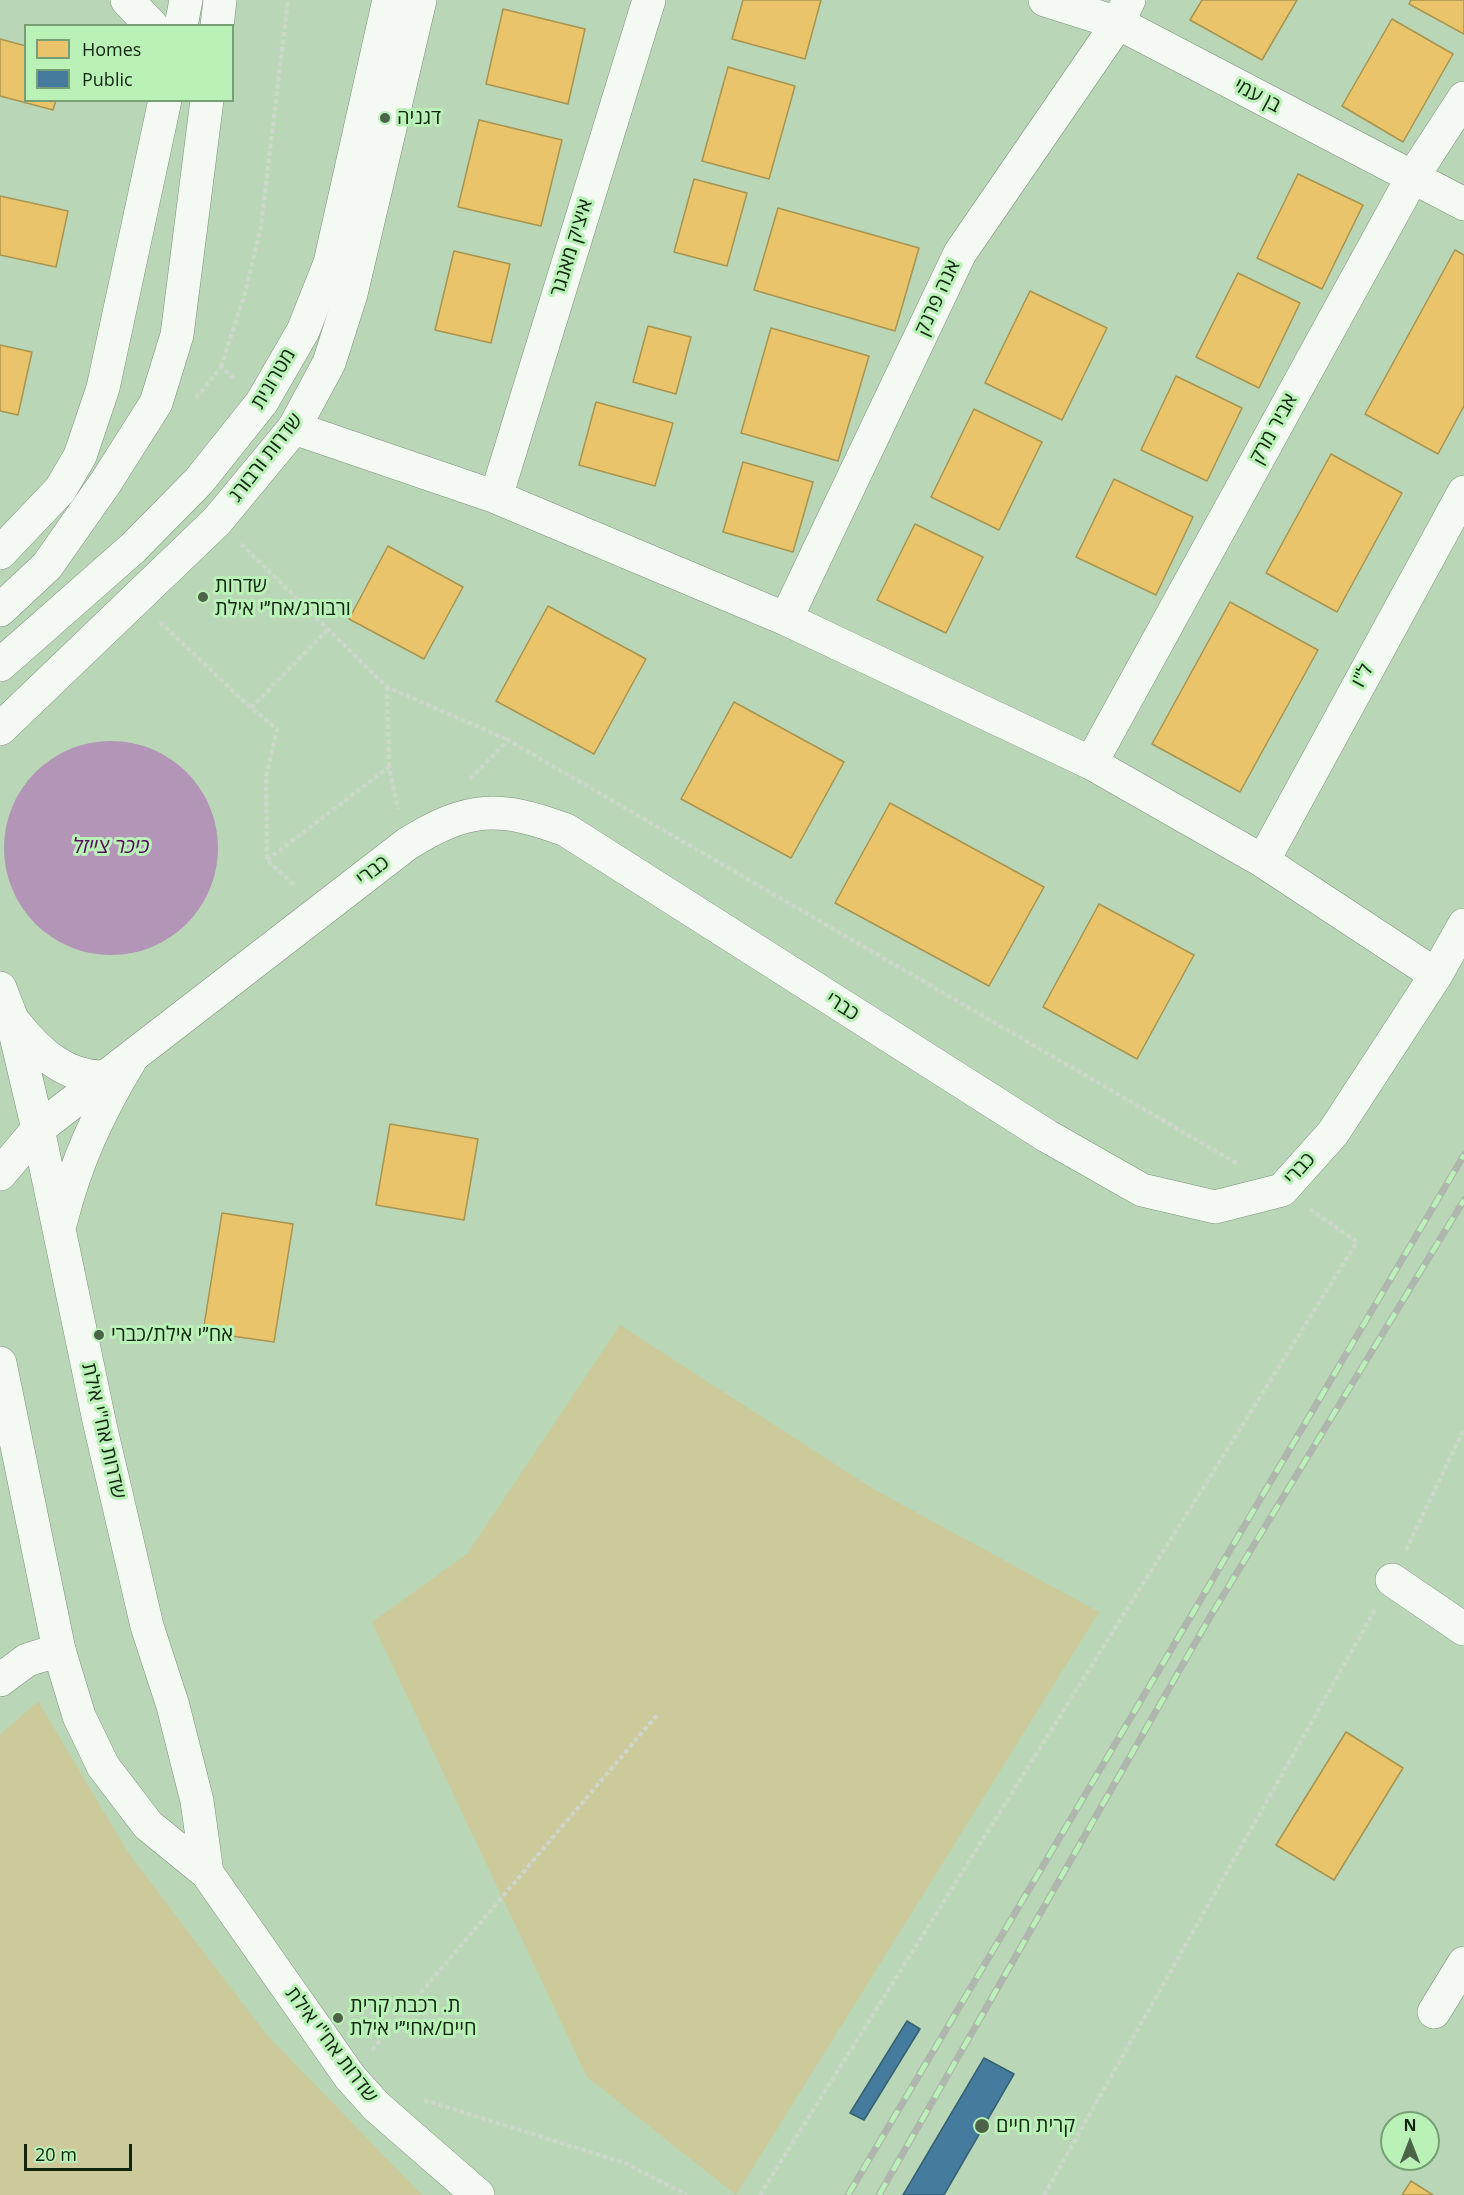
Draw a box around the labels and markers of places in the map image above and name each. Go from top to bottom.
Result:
place label: דגניה [397,106,441,130]
marker: דגניה [378,111,392,125]
place label: שדרות ורבורג/אח״י אילת [215,574,351,621]
marker: שדרות ורבורג/אח״י אילת [196,590,210,604]
place label: אח״י אילת/כברי [111,1323,233,1347]
marker: אח״י אילת/כברי [92,1328,106,1342]
place label: ת. רכבת קרית חיים/אחי״י אילת [350,1994,477,2041]
marker: ת. רכבת קרית חיים/אחי״י אילת [331,2011,345,2025]
place label: קרית חיים [996,2114,1075,2138]
marker: קרית חיים [973,2117,991,2135]

